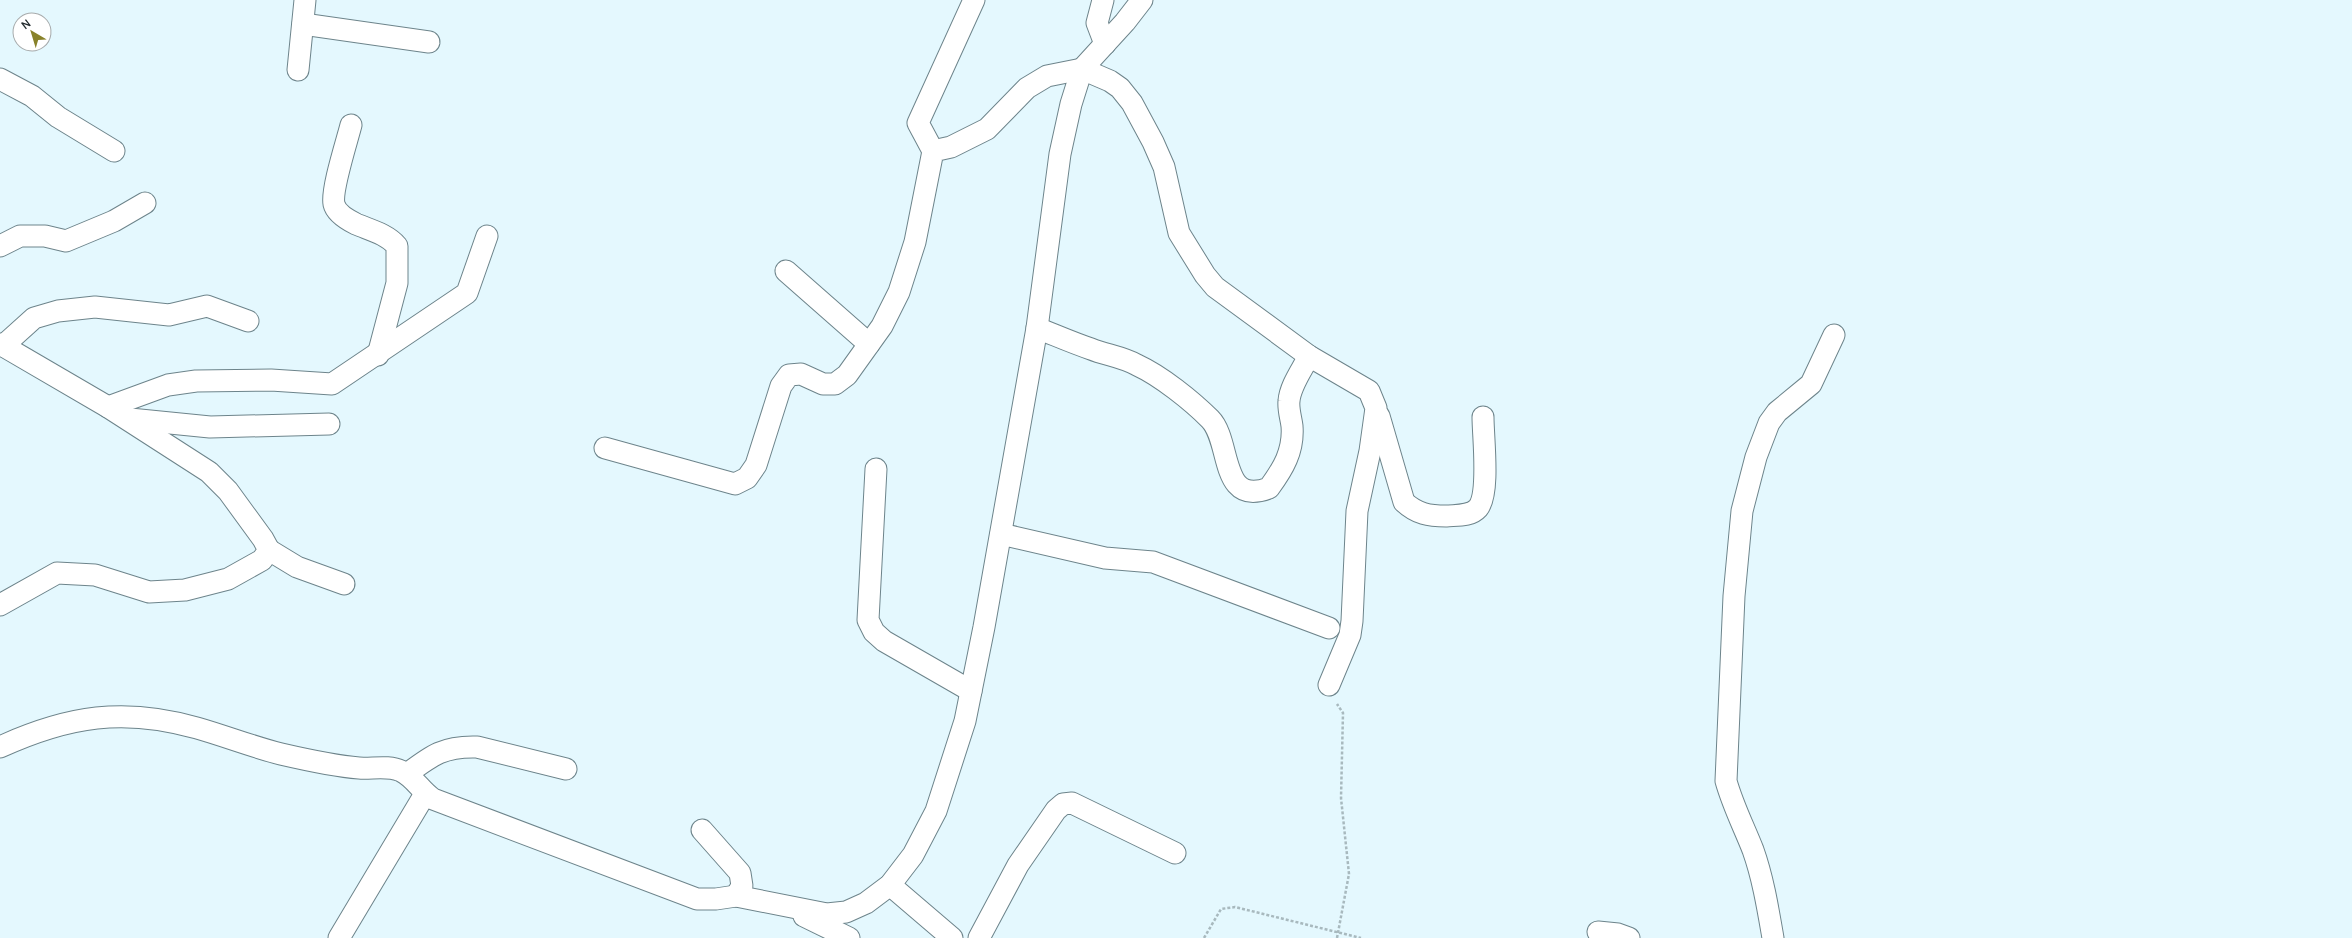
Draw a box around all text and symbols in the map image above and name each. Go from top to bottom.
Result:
north arrow [12,12,52,52]
text: N [18,15,33,32]

